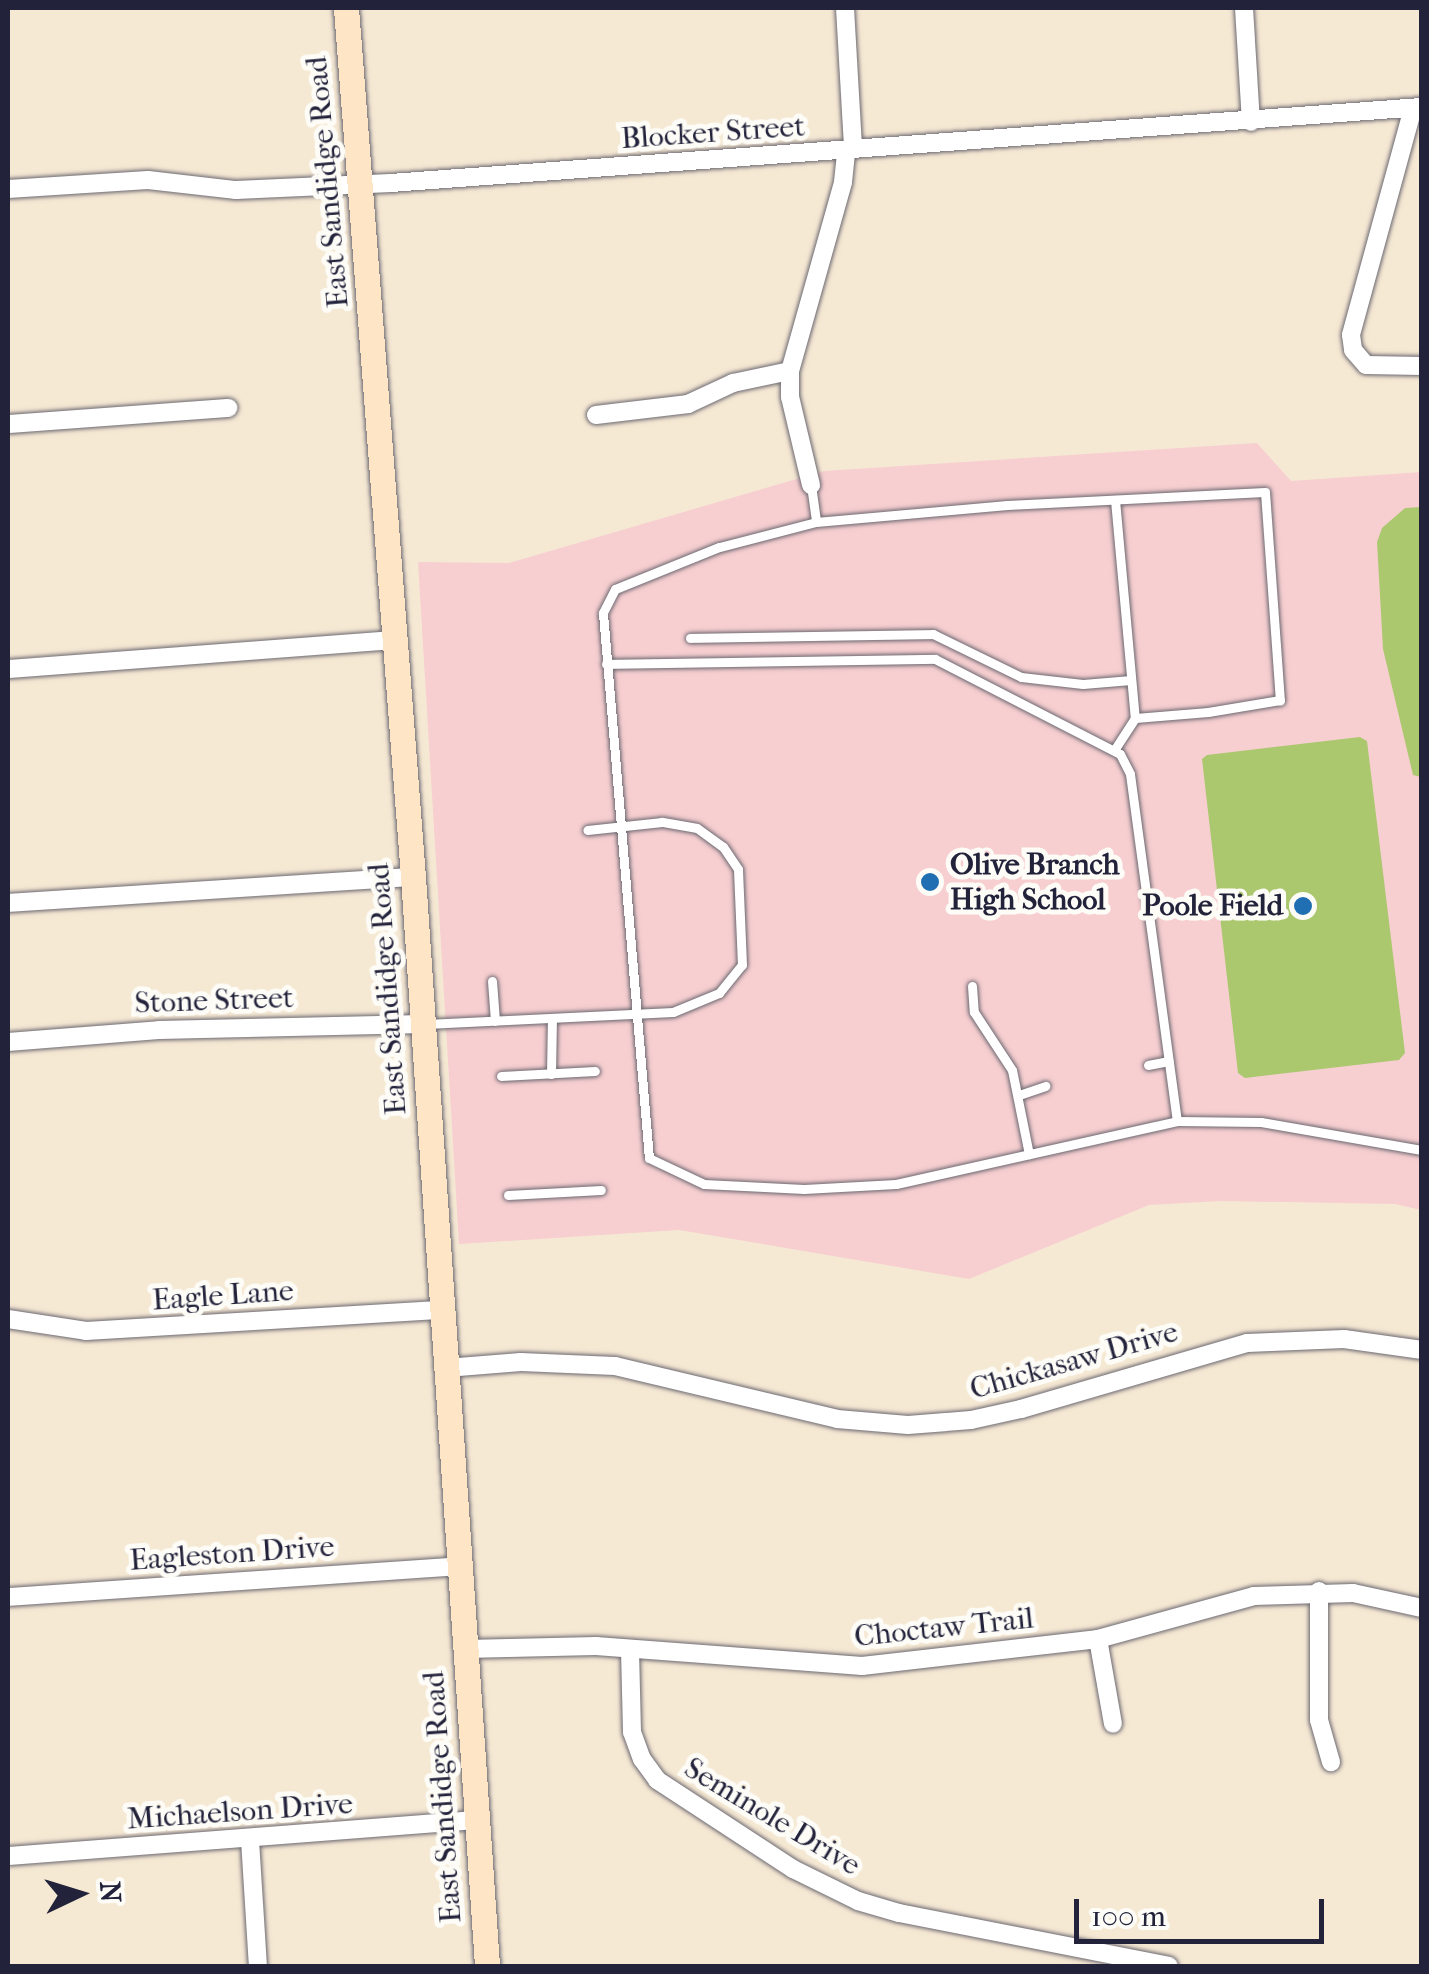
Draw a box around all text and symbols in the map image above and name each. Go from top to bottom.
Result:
street label: East Sandidge Road [299,55,357,309]
street label: Blocker Street [620,109,806,157]
place label: Olive Branch High School [950,847,1119,918]
street label: East Sandidge Road [361,862,415,1116]
marker: Olive Branch High School [919,871,941,893]
place label: Poole Field [1142,888,1283,924]
marker: Poole Field [1292,895,1314,917]
street label: Stone Street [134,980,294,1022]
street label: Eagle Lane [151,1273,295,1319]
street label: Chickasaw Drive [966,1314,1182,1408]
street label: Eagleston Drive [128,1529,336,1579]
street label: Choctaw Trail [853,1601,1035,1655]
street label: East Sandidge Road [416,1670,470,1924]
street label: Seminole Drive [677,1750,867,1884]
street label: Michaelson Drive [126,1786,354,1838]
north arrow [30,1844,130,1944]
scale bar [1079,1879,1329,1941]
text: N [93,1880,128,1904]
text: 100 m [1091,1899,1166,1934]

